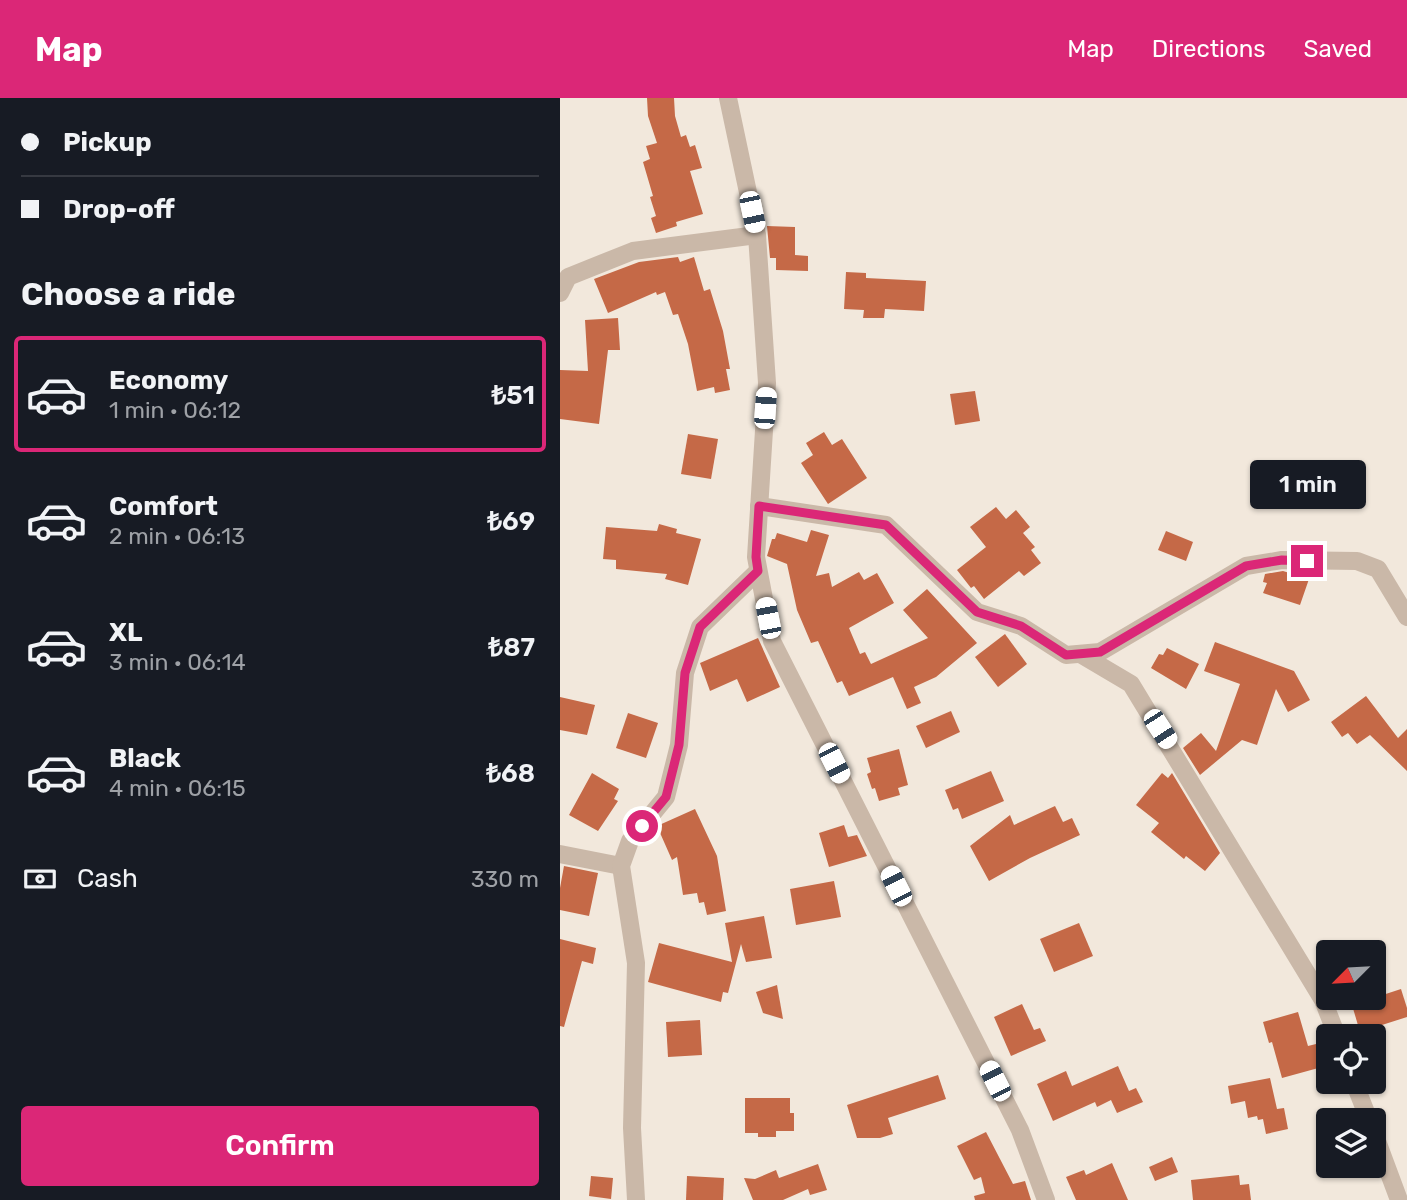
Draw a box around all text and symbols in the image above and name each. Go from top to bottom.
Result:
text: Map [35,30,103,69]
text: Map [1067,35,1114,63]
text: Directions [1152,35,1265,63]
text: Saved [1303,35,1372,63]
text: Pickup [63,127,152,158]
car [738,189,767,235]
text: Drop-off [63,194,175,225]
text: Choose a ride [21,275,235,313]
icon: car [25,363,88,426]
text: Economy [109,365,228,396]
text: ₺51 [491,380,535,411]
car [754,386,777,430]
text: 1 min · 06:12 [109,396,241,424]
callout: 1 min [1249,460,1365,508]
text: 1 min [1279,470,1337,498]
icon: car [25,489,88,552]
text: Comfort [109,491,218,522]
text: ₺69 [487,506,535,537]
text: 2 min · 06:13 [109,522,245,550]
route end [1291,545,1323,577]
car [754,595,783,641]
icon: car [25,615,88,678]
text: XL [109,617,142,648]
text: ₺87 [488,632,535,663]
text: 3 min · 06:14 [109,648,246,676]
car [1140,706,1181,752]
car [816,740,853,786]
icon: car [25,741,88,804]
text: Black [109,743,181,774]
text: ₺68 [486,758,535,789]
text: 4 min · 06:15 [109,774,246,802]
route start [626,810,658,842]
icon: cash [21,860,59,898]
text: Cash [77,863,138,894]
car [878,863,915,909]
text: 330 m [471,865,539,893]
north arrow [1316,940,1386,1010]
map controls [1316,940,1386,1178]
button: locate [1316,1024,1386,1094]
car [977,1058,1014,1104]
button: Confirm [21,1106,539,1186]
button: layers [1316,1108,1386,1178]

